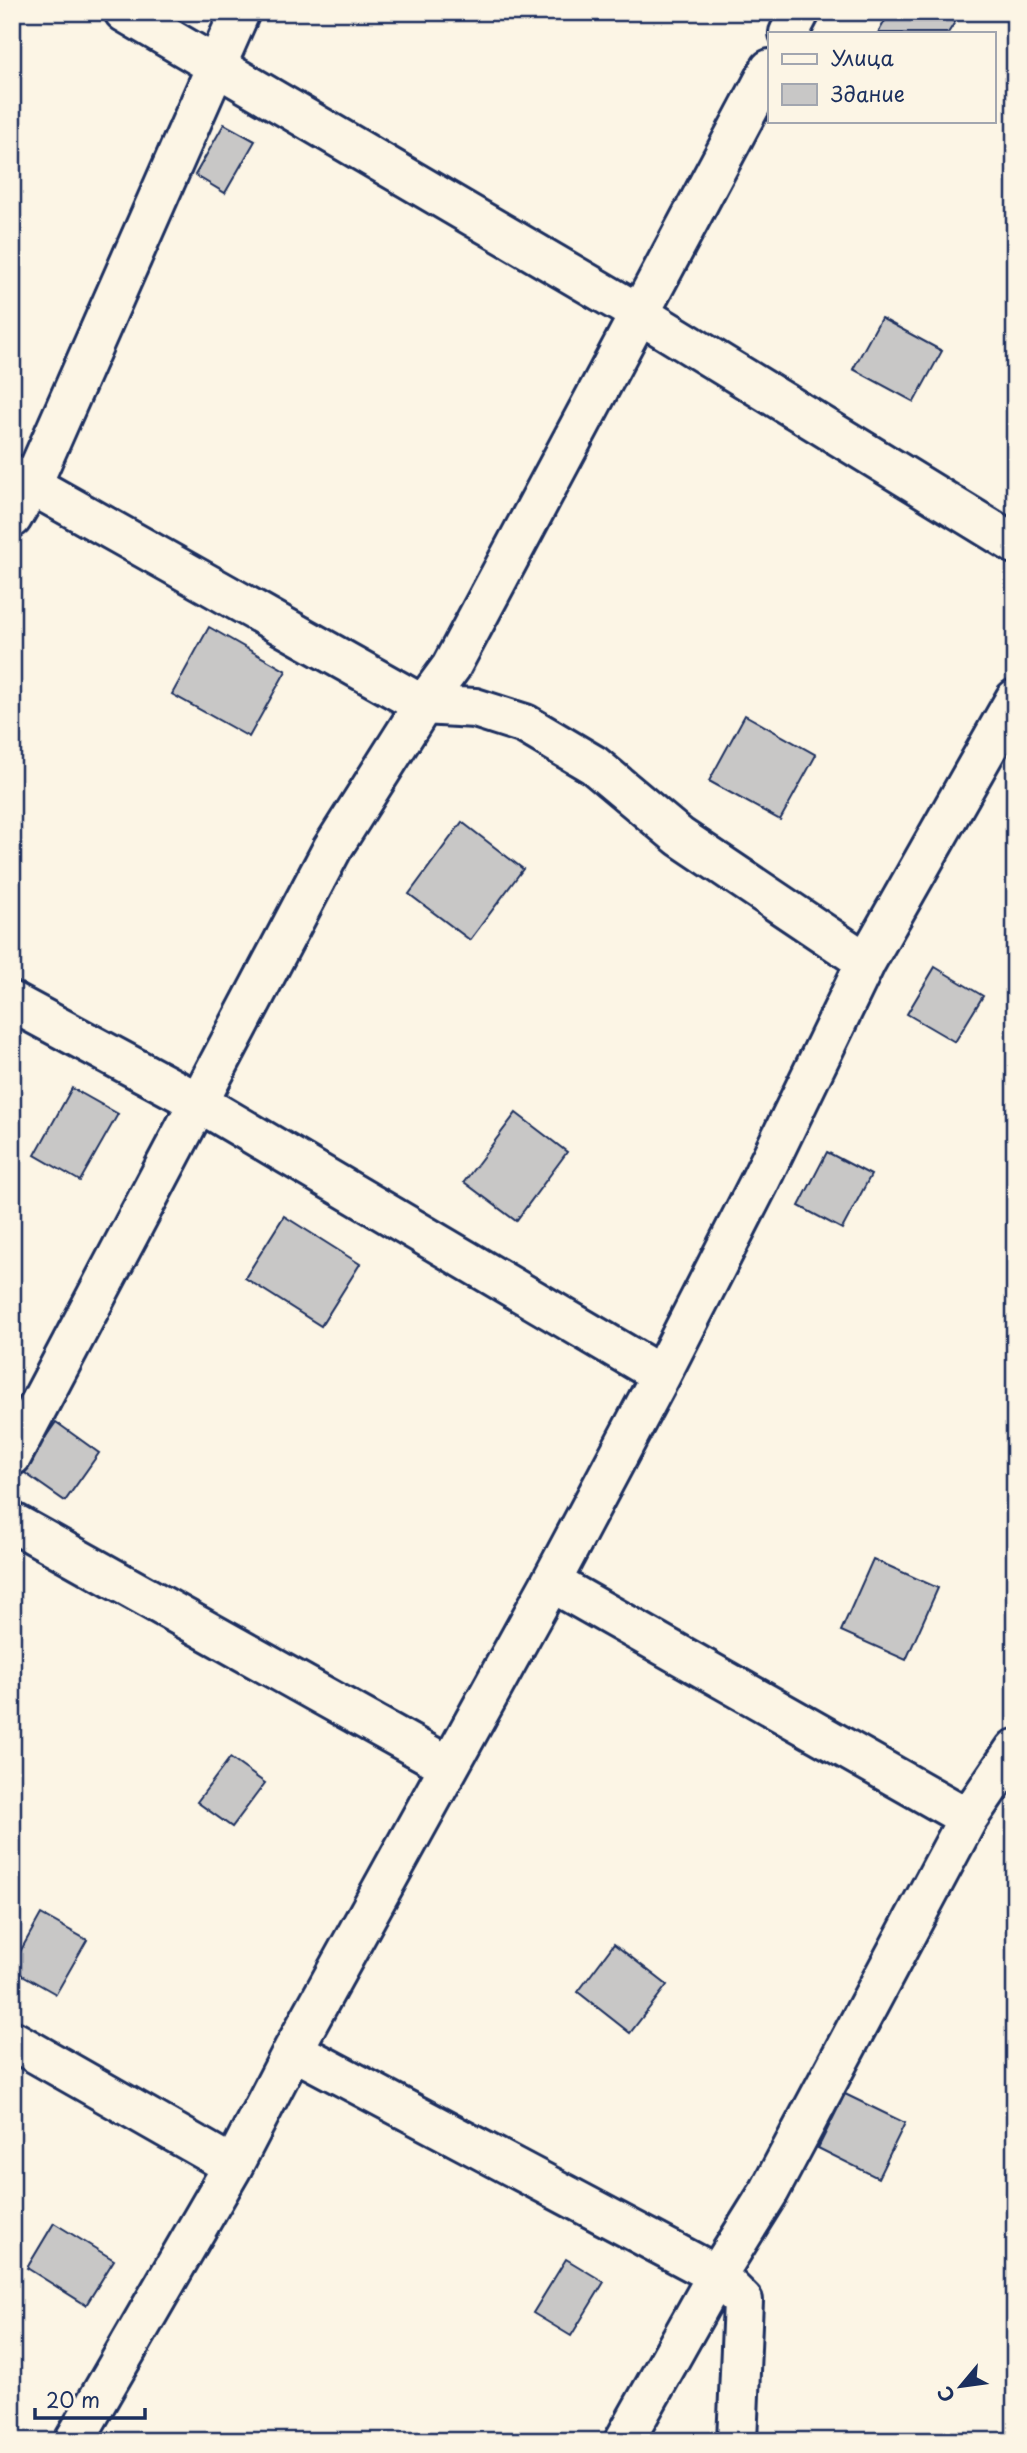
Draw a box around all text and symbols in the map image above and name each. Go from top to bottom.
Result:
legend [768,32,996,122]
text: Улица [831,41,894,73]
text: Здание [831,77,905,109]
north arrow [926,2352,996,2422]
scale bar [35,2376,145,2420]
text: С [930,2382,961,2408]
text: 20 m [46,2383,100,2415]

